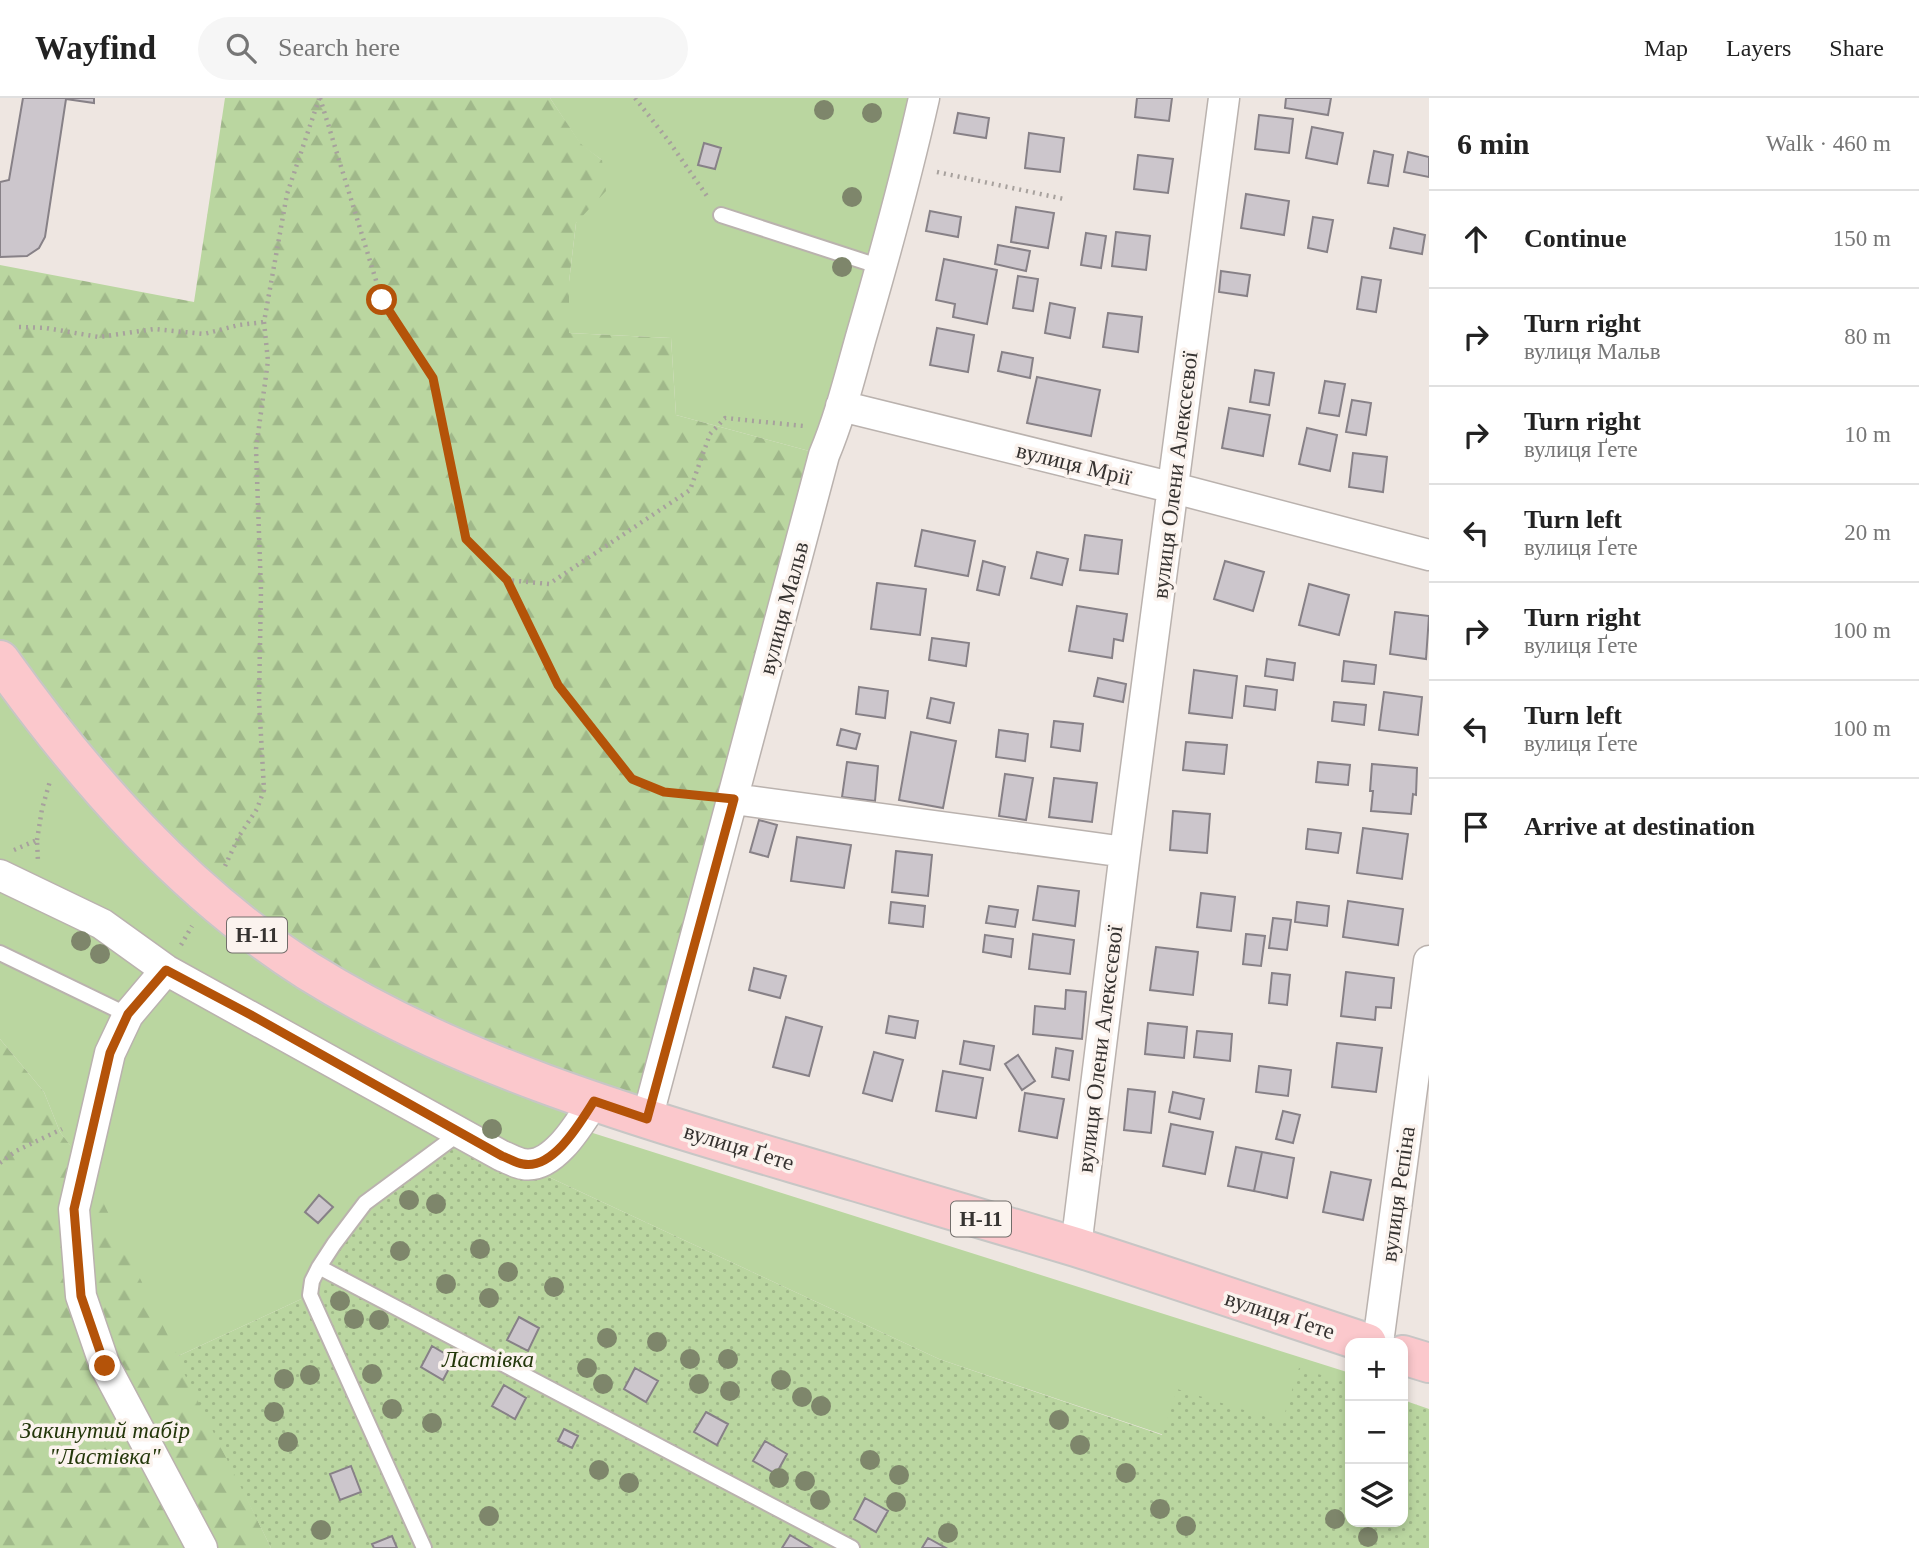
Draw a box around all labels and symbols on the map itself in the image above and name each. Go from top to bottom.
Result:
route start [366,284,397,315]
street label: вулиця Олени Алексєєвої [1147,349,1203,600]
street label: вулиця Мрії [1014,438,1135,491]
street label: вулиця Мальв [754,539,814,677]
road number: Н-11 [227,918,287,952]
street label: вулиця Олени Алексєєвої [1072,923,1128,1174]
street label: вулиця Ґете [681,1118,797,1176]
street label: вулиця Рєпіна [1376,1124,1420,1264]
road number: Н-11 [951,1202,1011,1236]
street label: вулиця Ґете [1222,1286,1338,1344]
park label: Ластівка [441,1347,534,1372]
route end [89,1350,120,1381]
park label: Закинутий табір "Ластівка" [20,1418,190,1469]

